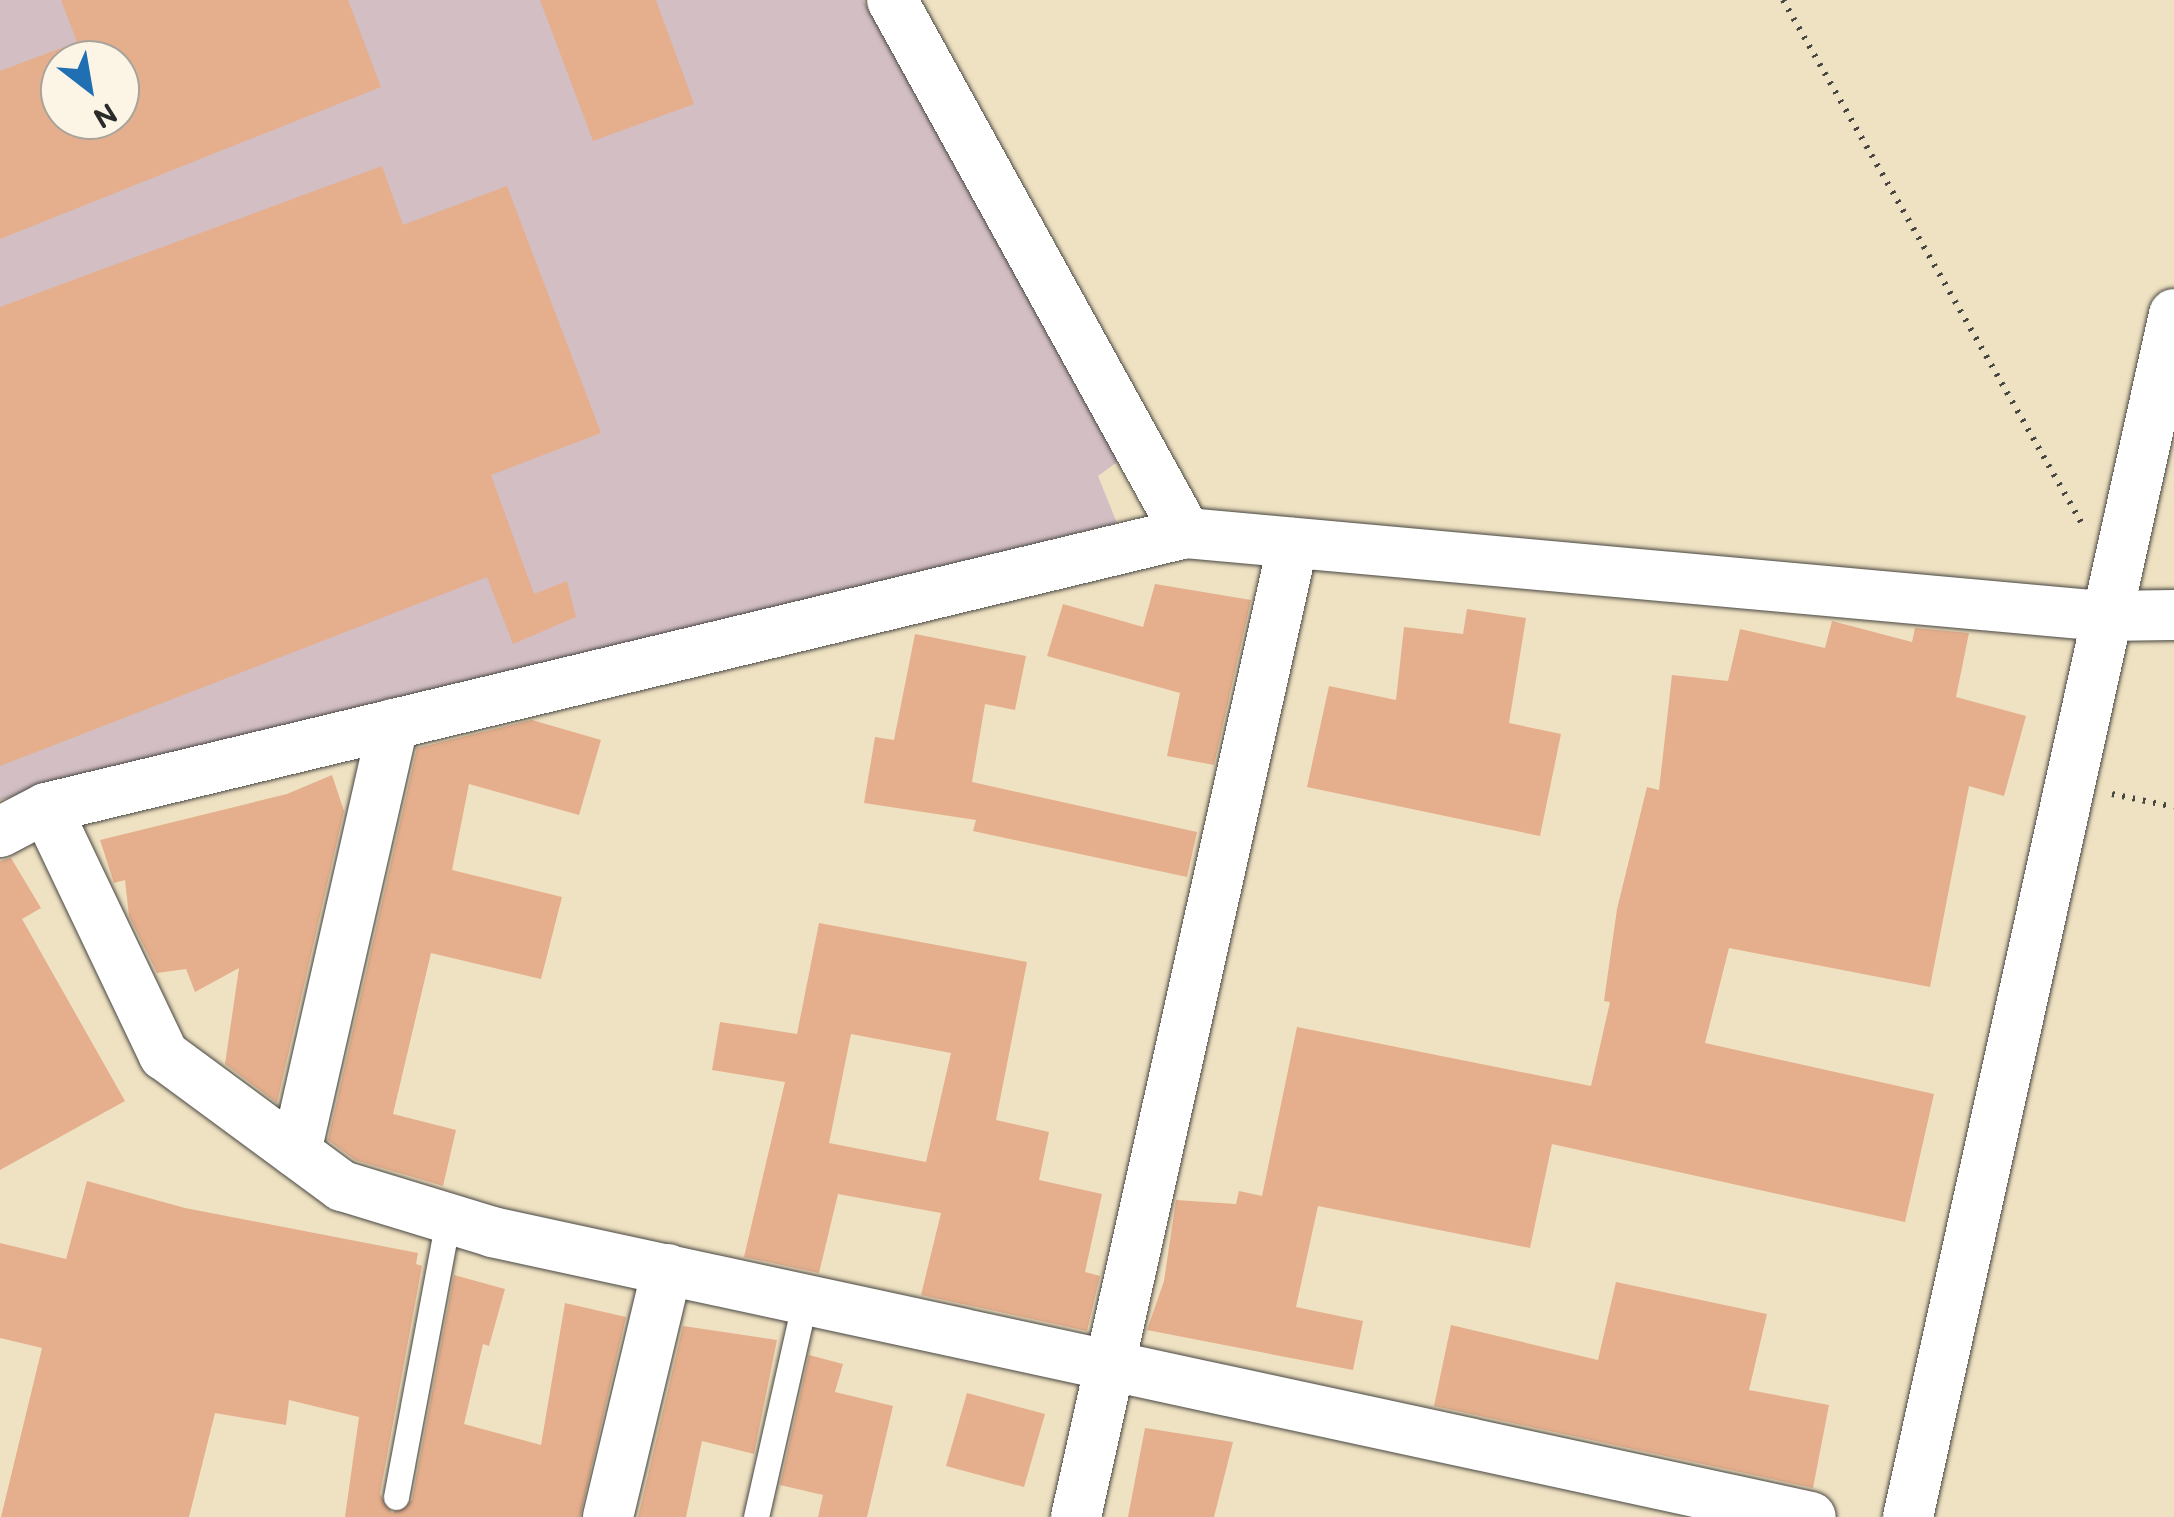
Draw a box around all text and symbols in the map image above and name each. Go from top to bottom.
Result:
north arrow [40,40,140,140]
text: N [87,95,122,134]

